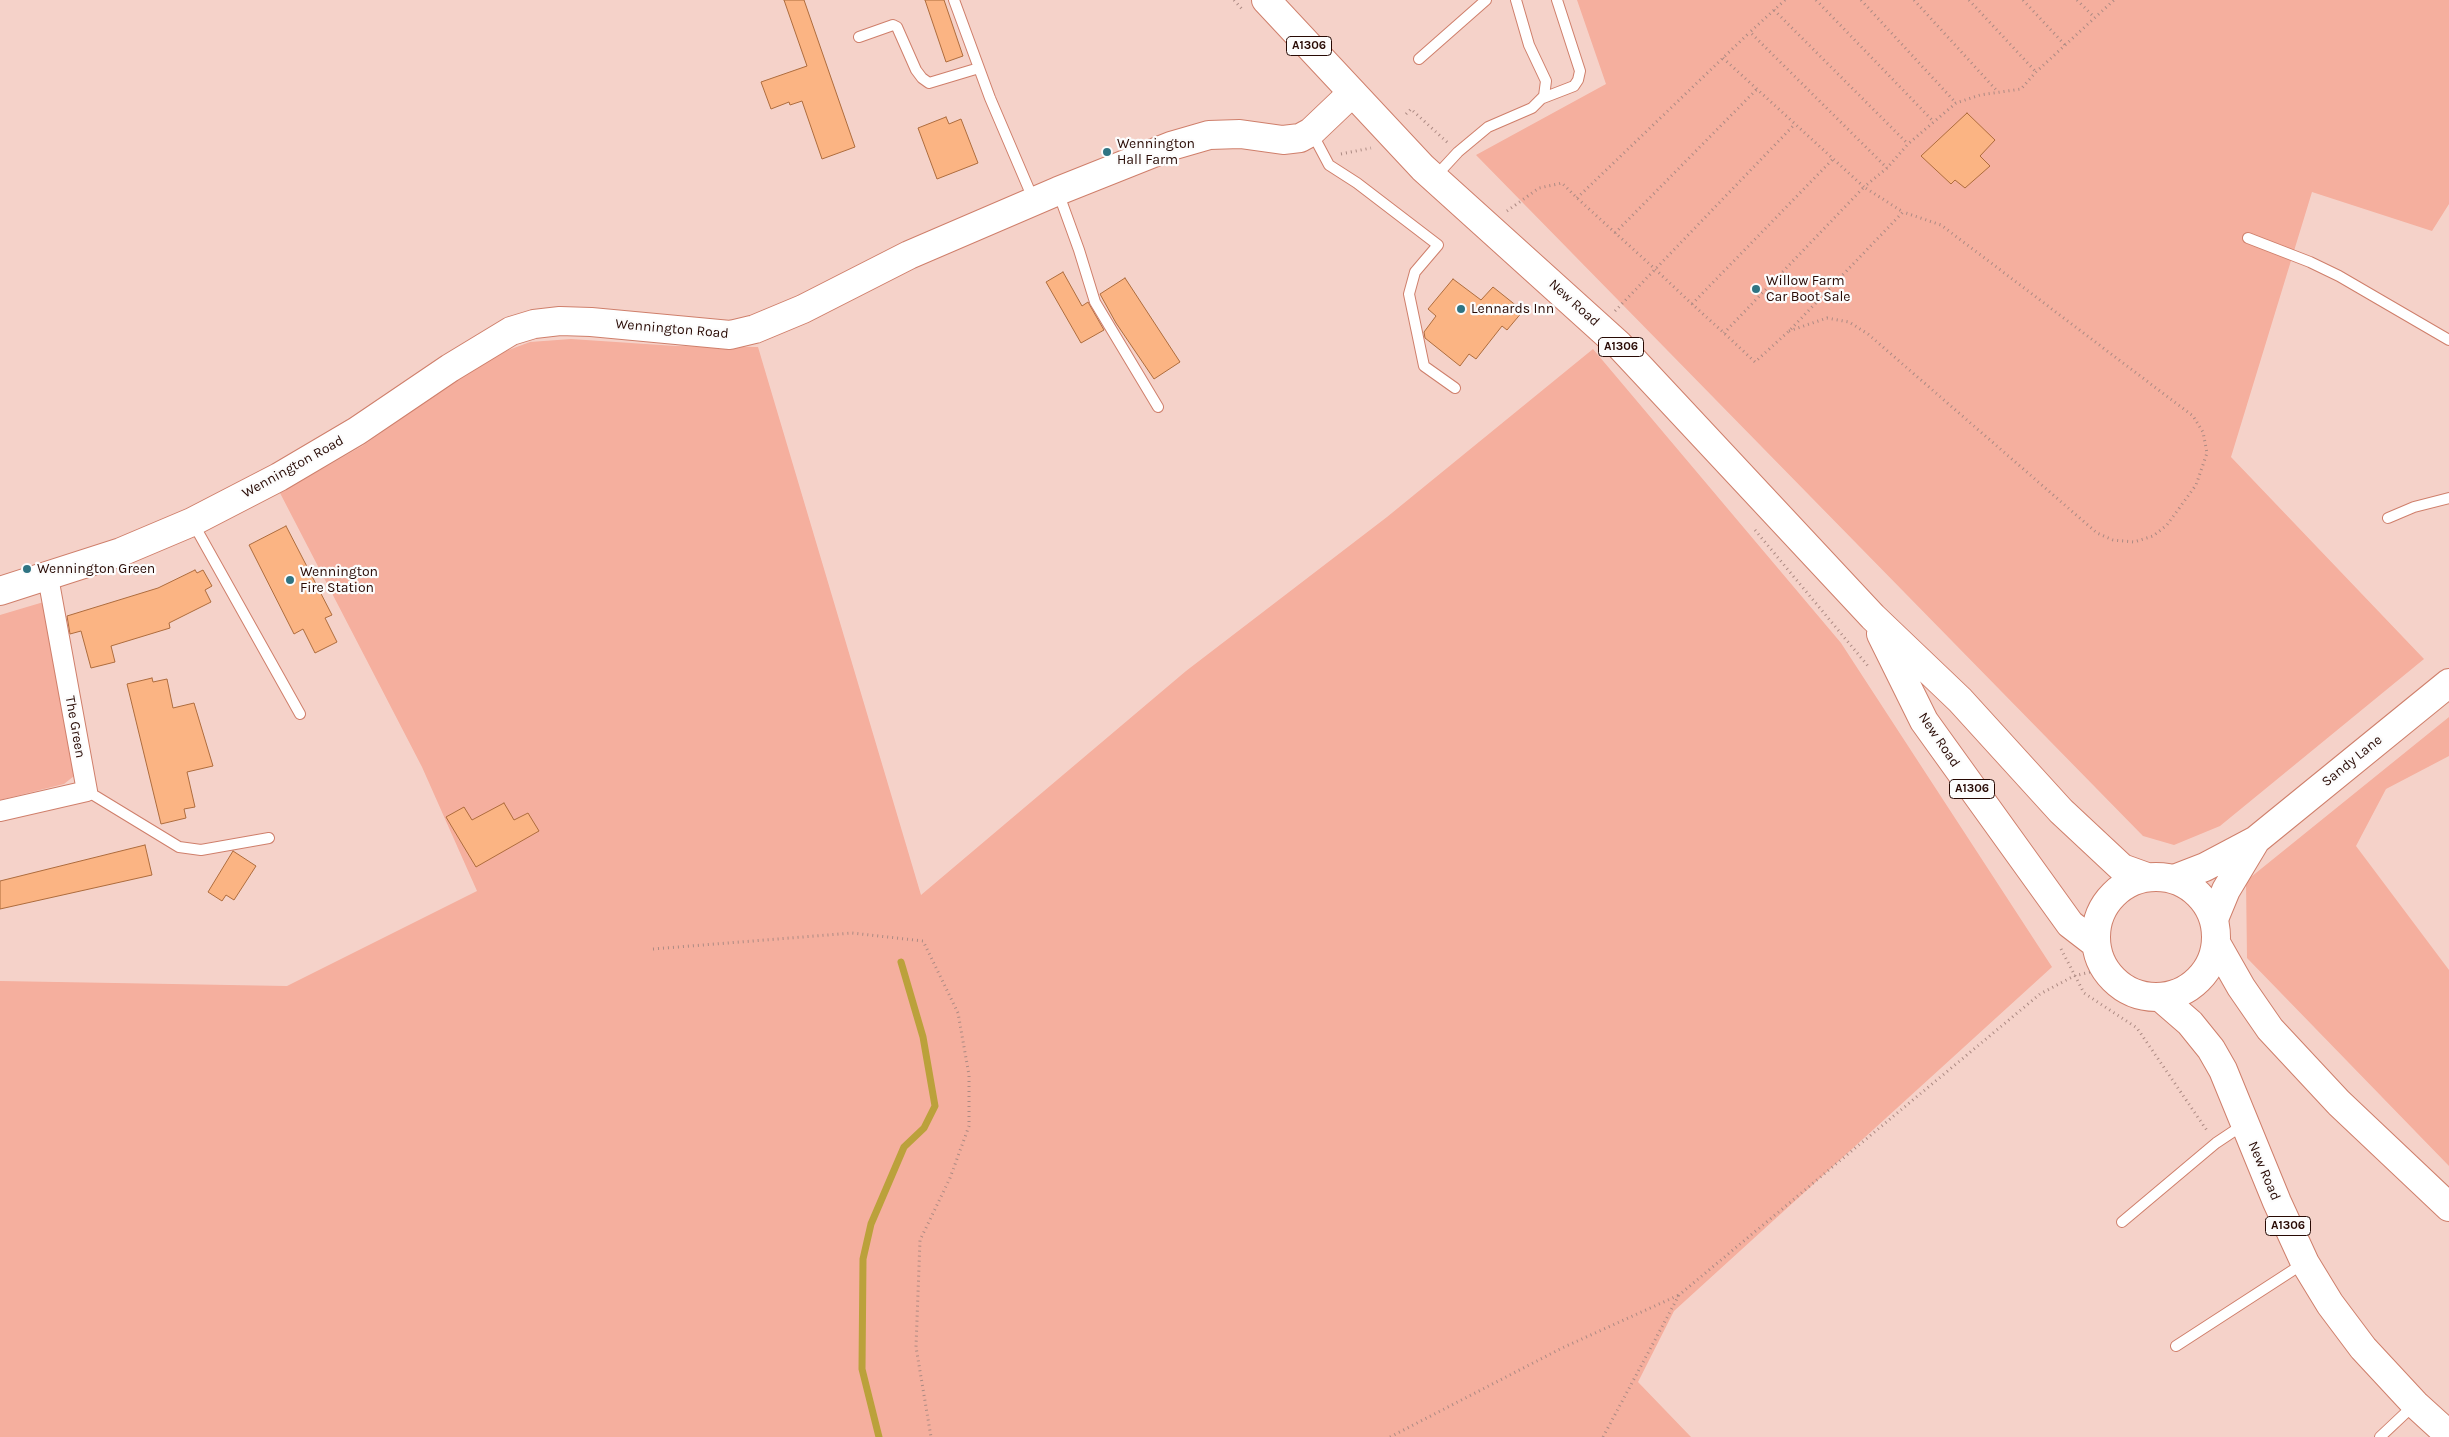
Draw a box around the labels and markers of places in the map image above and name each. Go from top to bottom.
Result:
place label: Wennington Hall Farm [1117,136,1195,168]
marker: Wennington Hall Farm [1101,146,1113,158]
place label: Willow Farm Car Boot Sale [1766,273,1851,306]
marker: Willow Farm Car Boot Sale [1750,283,1762,295]
place label: Lennards Inn [1471,301,1554,317]
marker: Lennards Inn [1455,303,1467,315]
place label: Wennington Green [37,561,155,577]
marker: Wennington Green [21,563,33,575]
place label: Wennington Fire Station [300,564,378,596]
marker: Wennington Fire Station [284,574,296,586]

